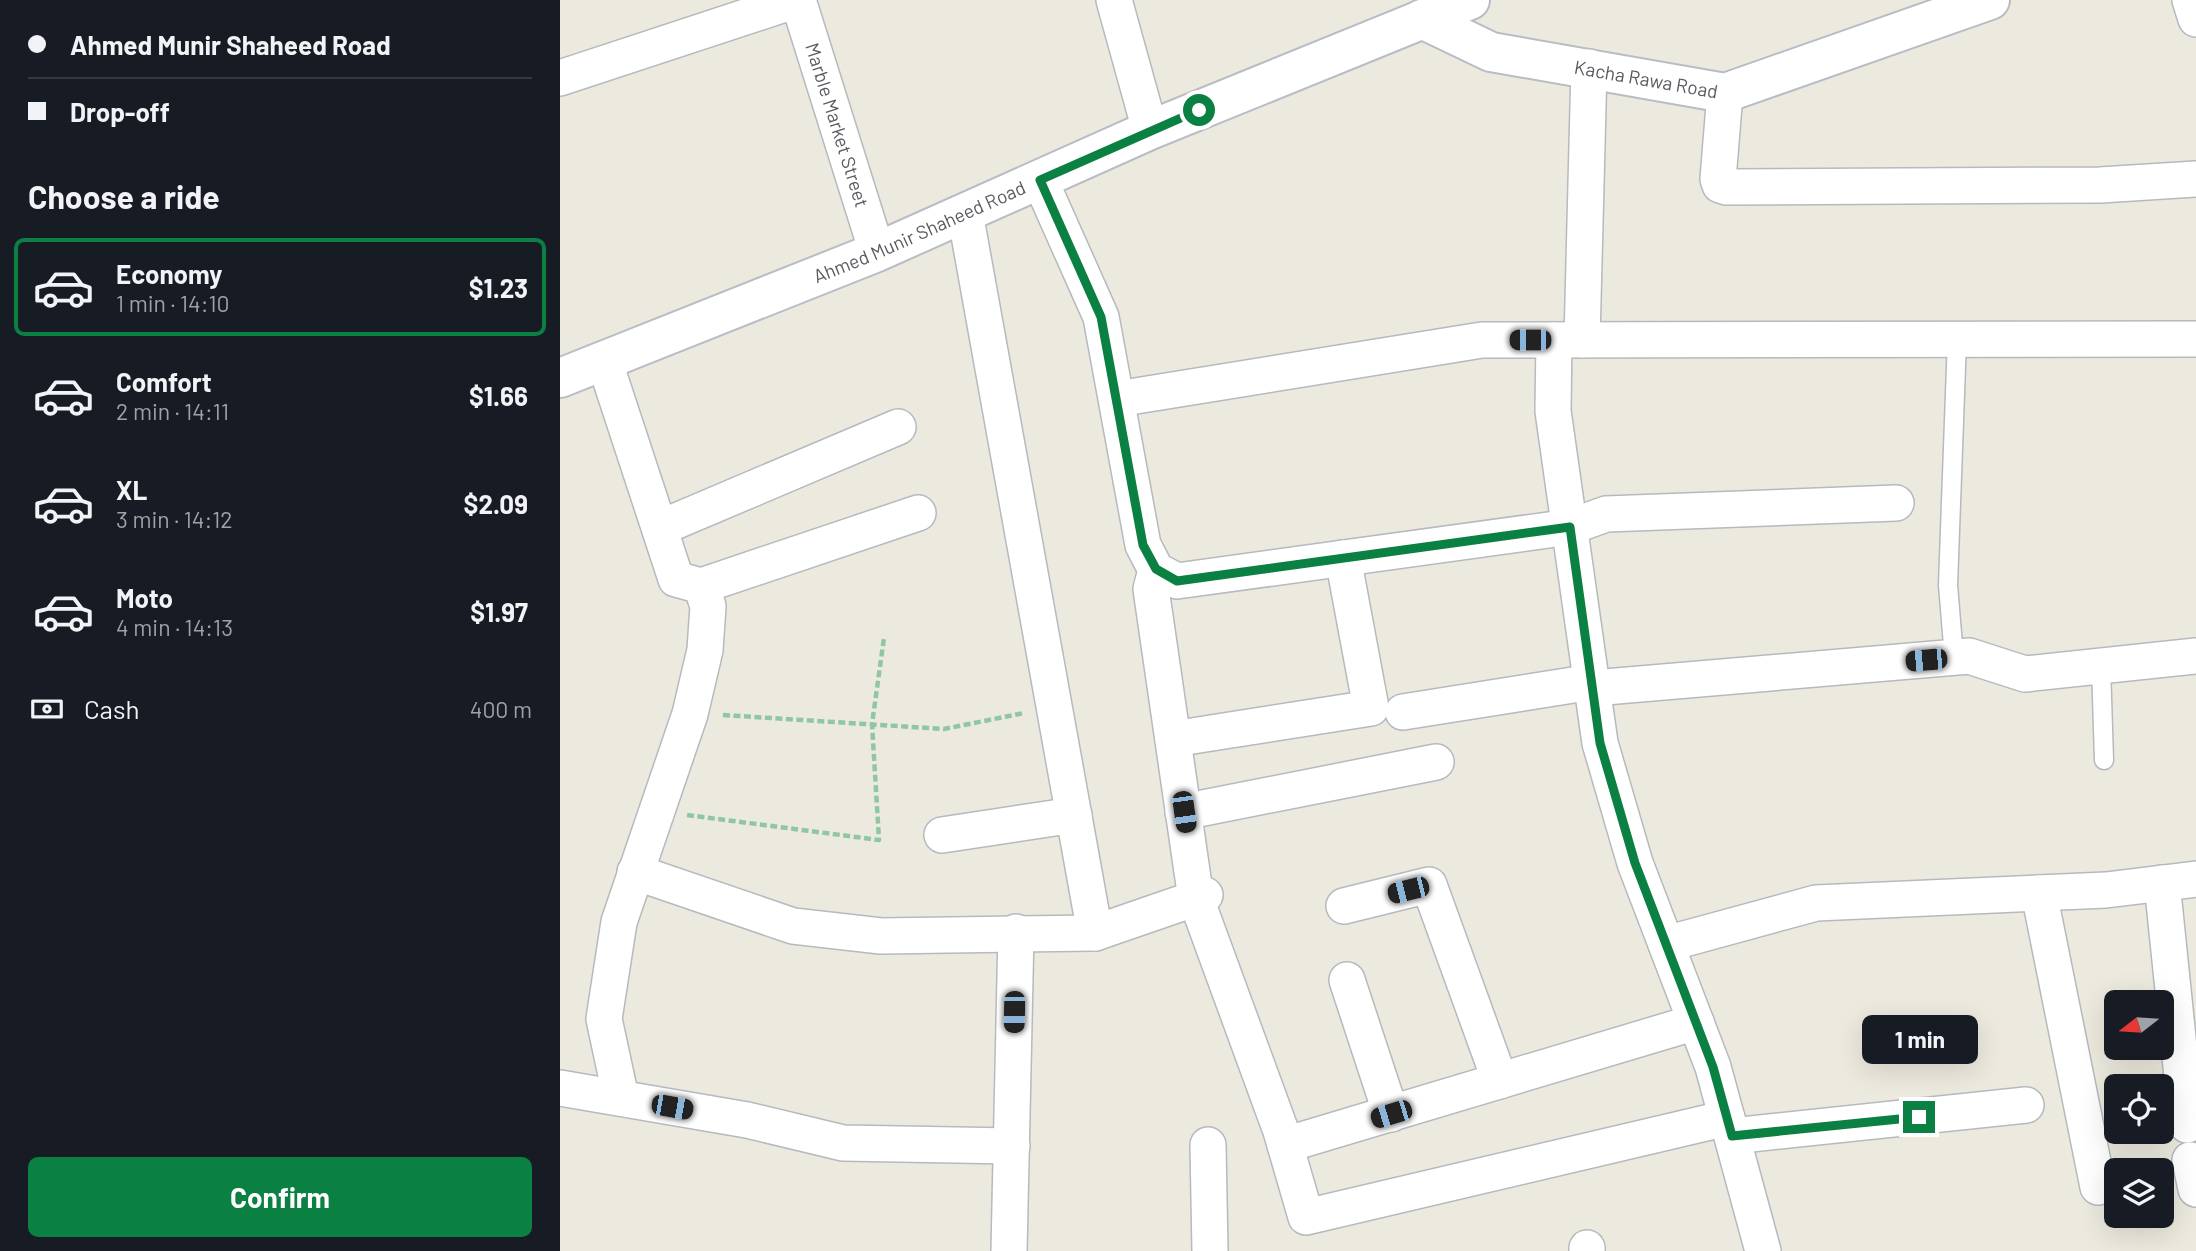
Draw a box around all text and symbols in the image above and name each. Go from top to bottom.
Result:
text: Ahmed Munir Shaheed Road [70,29,391,60]
street label: Marble Market Street [801,40,874,210]
street label: Kacha Rawa Road [1573,55,1720,103]
route start [1183,94,1215,126]
text: Drop-off [70,96,170,127]
street label: Ahmed Munir Shaheed Road [810,175,1029,287]
text: Choose a ride [28,177,220,215]
icon: car [32,256,95,319]
text: Economy [116,258,222,289]
text: $1.23 [469,272,528,303]
text: 1 min · 14:10 [116,289,230,317]
car [1510,330,1552,351]
icon: car [32,364,95,427]
text: Comfort [116,366,212,397]
text: $1.66 [469,380,528,411]
text: 2 min · 14:11 [116,397,229,425]
icon: car [32,472,95,535]
text: XL [116,474,147,505]
text: $2.09 [464,488,528,519]
text: 3 min · 14:12 [116,505,233,533]
icon: car [32,580,95,643]
text: Moto [116,582,173,613]
text: $1.97 [470,596,528,627]
text: 4 min · 14:13 [116,613,233,641]
car [1905,648,1948,672]
icon: cash [28,690,66,728]
text: Cash [84,693,139,724]
text: 400 m [470,695,532,723]
car [1171,790,1198,834]
car [1386,875,1431,905]
north arrow [2104,990,2174,1060]
map controls [2104,990,2174,1228]
car [1004,991,1025,1033]
callout: 1 min [1861,1016,1977,1064]
text: 1 min [1895,1025,1945,1053]
button: locate [2104,1074,2174,1144]
car [650,1093,695,1121]
car [1368,1098,1415,1130]
route end [1903,1101,1935,1133]
button: Confirm [28,1157,532,1237]
button: layers [2104,1158,2174,1228]

